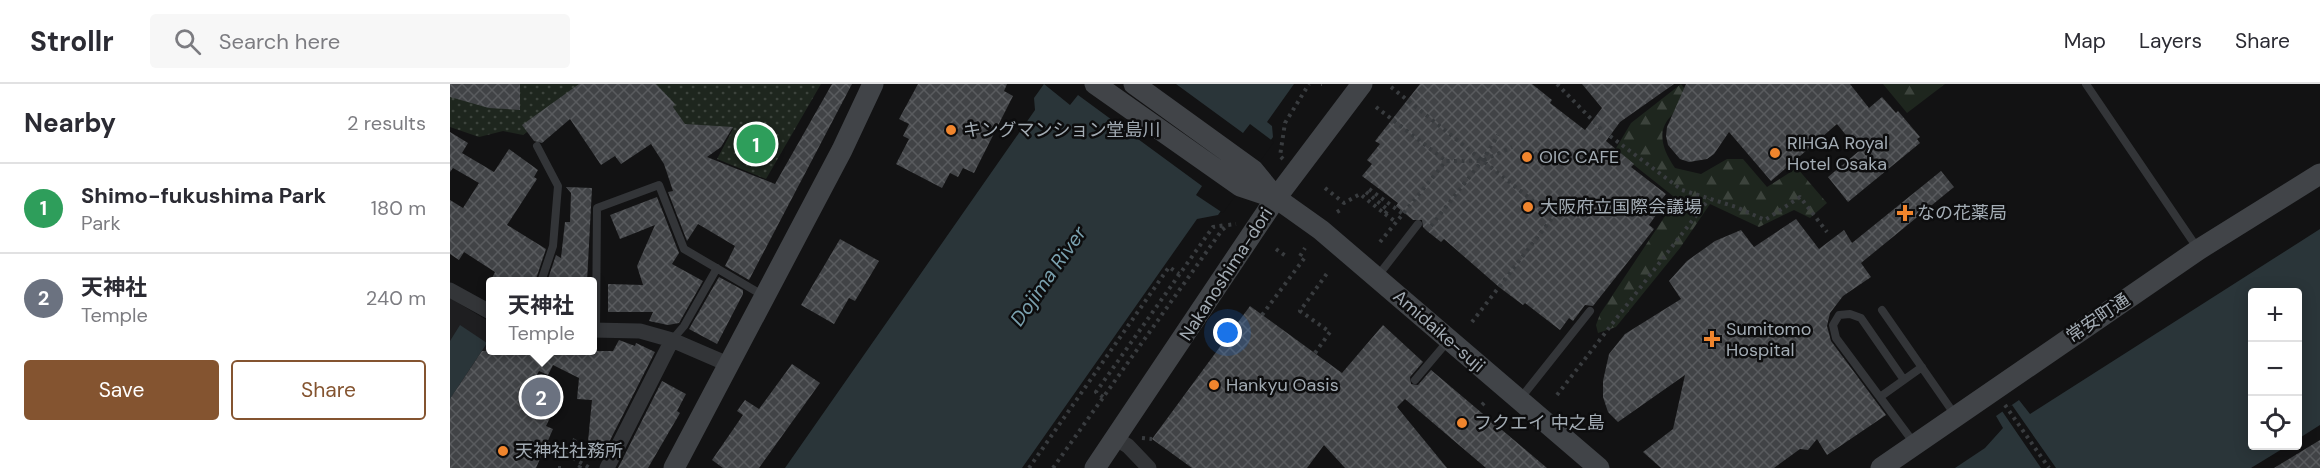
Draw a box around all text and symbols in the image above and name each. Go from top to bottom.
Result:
search box [150,14,570,68]
text: Strollr [30,23,114,60]
icon: search [171,25,204,58]
text: Search here [219,27,340,56]
text: Map [2064,27,2106,55]
text: Layers [2139,27,2202,55]
text: Share [2235,27,2290,55]
text: Nearby [24,106,116,140]
text: 2 results [347,110,426,136]
place label: キングマンション堂島川 [963,118,1160,142]
pin: 1 [736,122,776,166]
marker: キングマンション堂島川 [944,123,958,137]
place label: RIHGA Royal Hotel Osaka [1787,131,1888,176]
place label: OIC CAFE [1539,145,1619,169]
marker: RIHGA Royal Hotel Osaka [1768,146,1782,160]
marker: OIC CAFE [1520,150,1534,164]
text: Shimo-fukushima Park [81,181,326,210]
text: 1 [40,195,47,221]
text: 180 m [371,195,426,221]
place label: 大阪府立国際会議場 [1540,195,1702,219]
marker: 大阪府立国際会議場 [1521,200,1535,214]
place label: なの花薬局 [1917,201,2007,225]
street label: Nakanoshima-dori [1174,203,1278,345]
marker: なの花薬局 [1898,206,1912,220]
text: Park [81,210,121,236]
water label: Dojima River [1004,221,1092,331]
text: 天神社 [81,273,147,302]
popup [486,277,597,355]
text: 2 [38,285,49,311]
text: 240 m [366,285,426,311]
street label: Amidaike-suji [1388,285,1490,377]
street label: 常安町通 [2061,288,2135,348]
map controls [2248,288,2302,450]
button: + [2248,288,2302,342]
text: 天神社 [508,291,574,320]
text: Temple [81,302,148,328]
place label: Sumitomo Hospital [1726,317,1811,362]
your location [1213,318,1242,347]
text: Temple [508,320,575,346]
marker: Sumitomo Hospital [1703,330,1721,348]
button: − [2248,342,2302,396]
button: Save [24,360,219,420]
button: Share [231,360,426,420]
place label: Hankyu Oasis [1226,373,1339,397]
pin: 2 [522,374,560,420]
marker: Hankyu Oasis [1207,378,1221,392]
button: locate [2248,396,2302,450]
place label: フクエイ 中之島 [1474,411,1605,435]
marker: フクエイ 中之島 [1455,416,1469,430]
place label: 天神社社務所 [515,439,623,463]
marker: 天神社社務所 [496,444,510,458]

